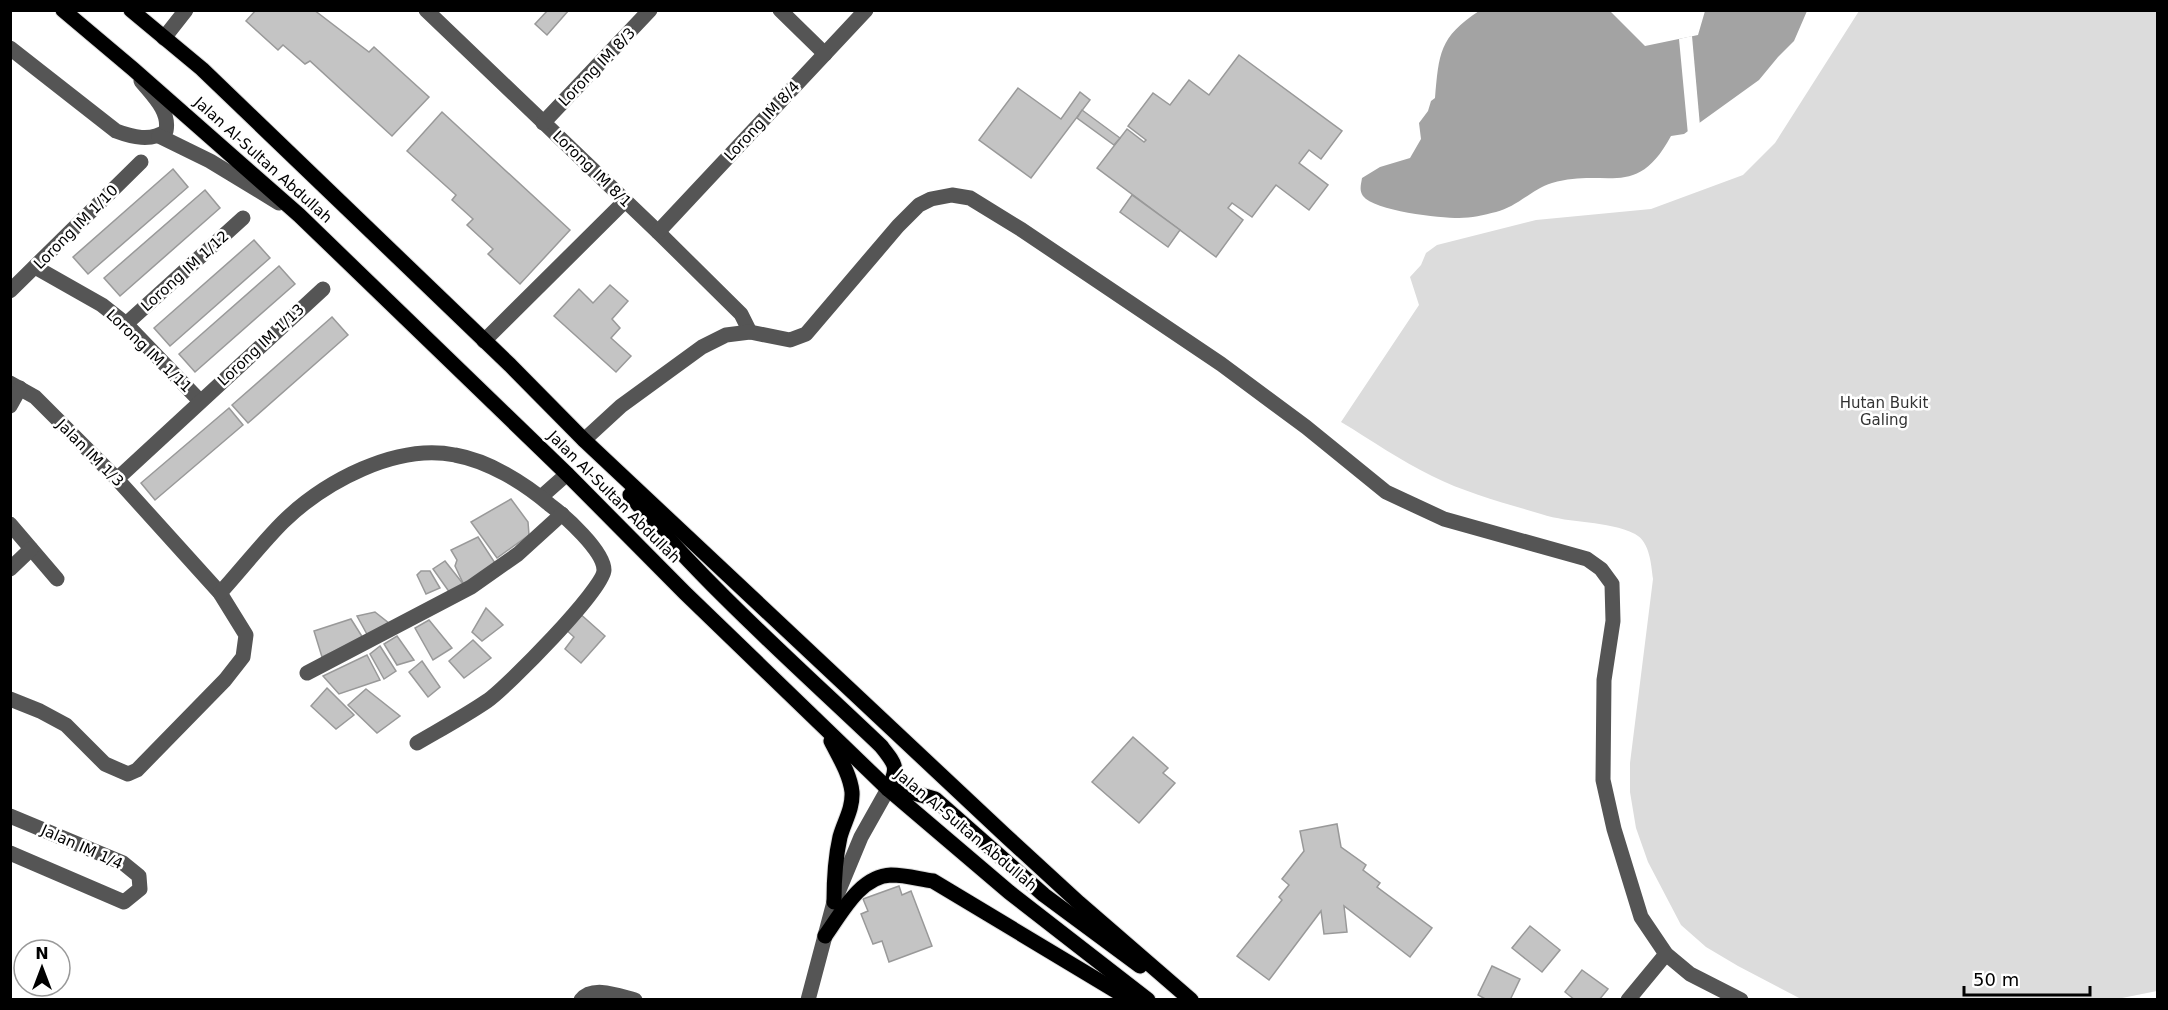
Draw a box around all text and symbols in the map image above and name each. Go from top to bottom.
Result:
street label: Lorong IM 8/3 [555,24,639,110]
street label: Lorong IM 8/4 [721,77,803,165]
street label: Jalan Al-Sultan Abdullah [190,93,336,227]
street label: Lorong IM 8/1 [549,127,635,211]
street label: Lorong IM 1/10 [30,181,122,273]
street label: Lorong IM 1/12 [137,227,233,315]
street label: Lorong IM 1/13 [214,300,308,390]
street label: Lorong IM 1/11 [102,306,196,396]
park label: Hutan Bukit Galing [1840,394,1928,429]
street label: Jalan IM 1/3 [52,415,127,490]
street label: Jalan Al-Sultan Abdullah [543,426,684,567]
street label: Jalan Al-Sultan Abdullah [891,765,1041,895]
street label: Jalan IM 1/4 [37,821,126,873]
north arrow [12,938,72,998]
text: N [35,944,49,963]
scale bar [1964,959,2090,997]
text: 50 m [1973,969,2019,990]

